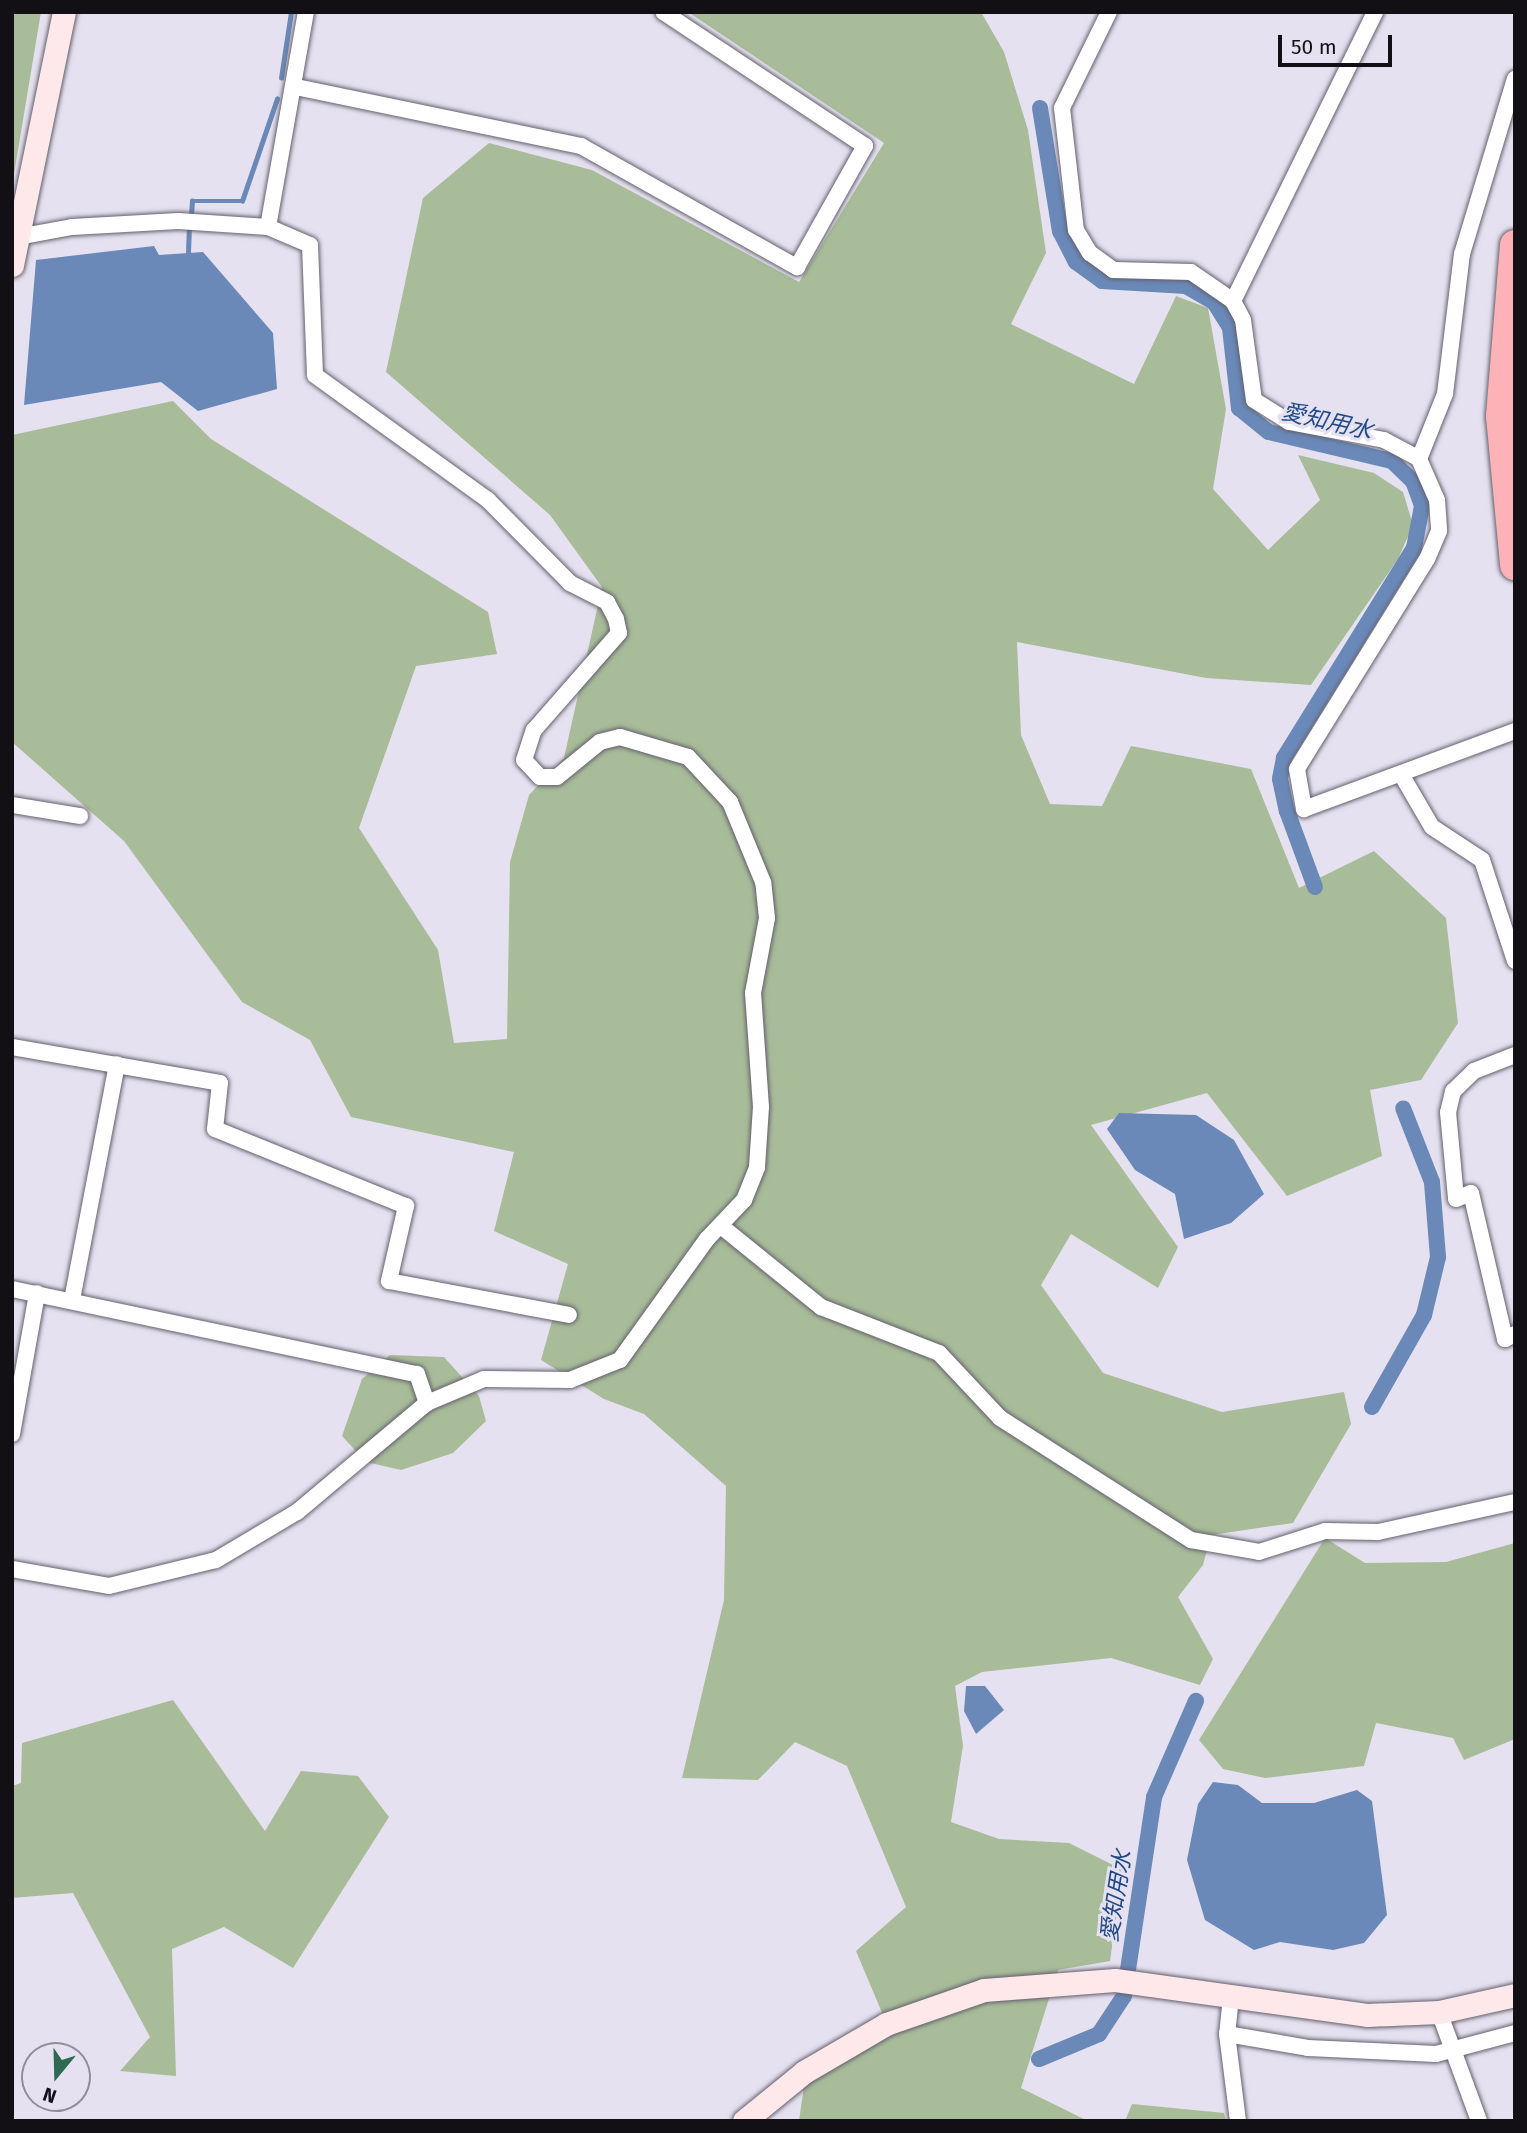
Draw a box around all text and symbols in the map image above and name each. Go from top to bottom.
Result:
scale bar [1282,21,1396,65]
text: 50 m [1291,34,1337,60]
water label: 愛知用水 [1279,397,1375,445]
water label: 愛知用水 [1095,1848,1137,1944]
north arrow [21,2042,91,2112]
text: N [40,2083,59,2108]

